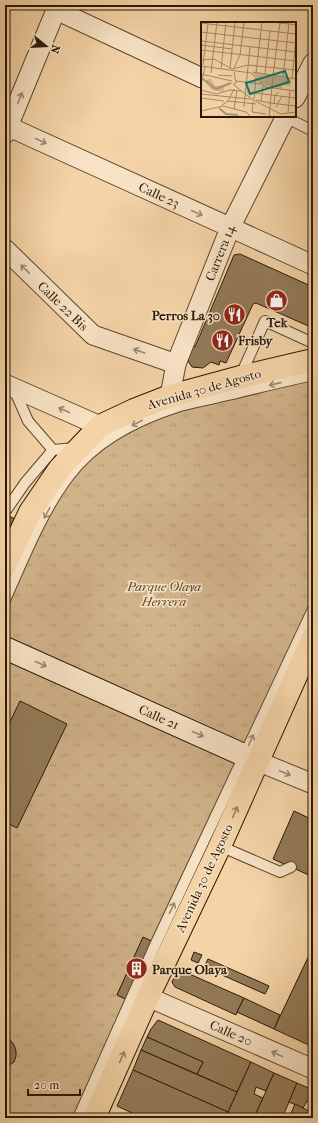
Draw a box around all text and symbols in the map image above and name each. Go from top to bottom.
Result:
inset map [201,22,296,117]
north arrow [26,26,66,66]
text: N [47,43,63,56]
one-way arrow [17,92,24,104]
one-way arrow [34,138,46,146]
street label: Calle 23 [136,179,182,211]
one-way arrow [191,210,203,217]
street label: Carrera 14 [202,223,238,283]
one-way arrow [20,264,30,274]
street label: Calle 22 Bis [35,278,91,334]
shop icon: Tek [264,287,290,313]
restaurant icon: Perros La 30 [222,302,248,328]
place label: Perros La 30 [152,308,220,324]
place label: Tek [266,315,289,330]
restaurant icon: Frisby [209,327,235,353]
place label: Frisby [237,333,274,349]
one-way arrow [134,347,146,355]
street label: Avenida 30 de Agosto [144,365,263,413]
one-way arrow [269,380,282,388]
one-way arrow [59,406,71,413]
one-way arrow [131,420,143,427]
one-way arrow [42,507,50,519]
park label: Parque Olaya Herrera [126,579,201,609]
one-way arrow [34,661,46,668]
street label: Calle 21 [137,702,181,732]
one-way arrow [191,731,203,738]
one-way arrow [248,734,255,746]
one-way arrow [279,769,291,777]
one-way arrow [232,806,239,818]
street label: Avenida 30 de Agosto [172,821,236,935]
one-way arrow [169,902,176,914]
building icon: Parque Olaya [124,956,150,982]
place label: Parque Olaya [152,962,228,978]
street label: Calle 20 [207,1017,255,1049]
one-way arrow [272,1050,284,1057]
one-way arrow [119,1051,126,1063]
scale bar [28,1071,80,1097]
text: 20 m [34,1078,59,1092]

